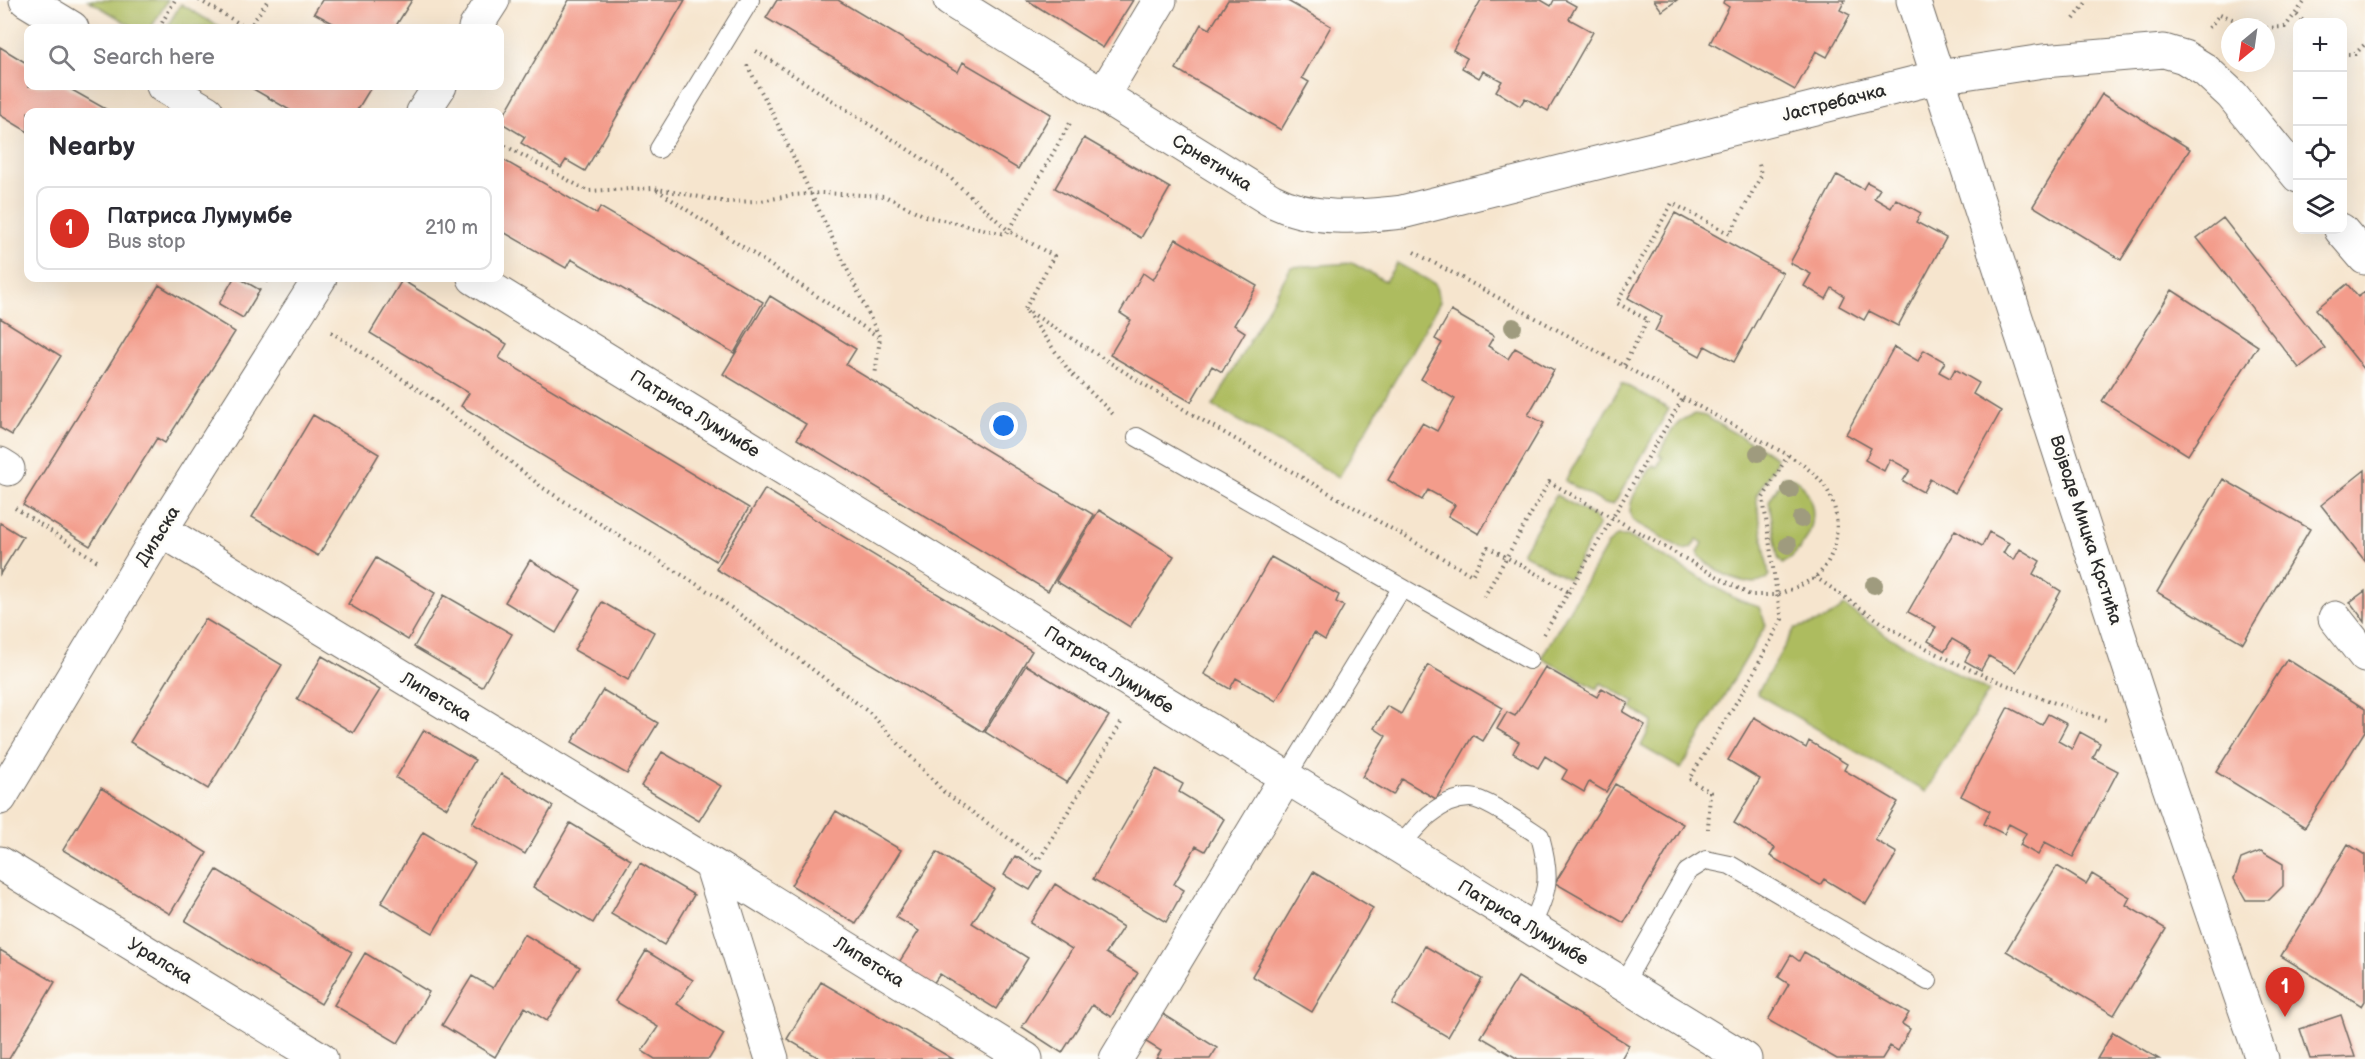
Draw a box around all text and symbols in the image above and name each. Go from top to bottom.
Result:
north arrow [2221,18,2275,72]
map controls [2293,18,2347,234]
button: + [2293,18,2347,72]
search box [24,24,504,90]
icon: search [45,41,78,74]
text: Search here [93,44,215,71]
button: − [2293,72,2347,126]
street label: Јастребачка [1780,80,1888,126]
button: locate [2293,126,2347,180]
street label: Срнетичка [1168,130,1256,196]
text: Nearby [48,132,135,163]
button: layers [2293,180,2347,234]
text: Патриса Лумумбе [107,203,292,230]
text: 1 [65,216,74,240]
text: 210 m [425,216,478,240]
text: Bus stop [107,230,186,254]
street label: Патриса Лумумбе [626,366,764,462]
your location [989,411,1018,440]
street label: Војводе Мицка Крстића [2045,433,2127,628]
street label: Диљска [132,502,185,570]
street label: Патриса Лумумбе [1040,622,1178,718]
street label: Липетска [396,667,475,726]
street label: Патриса Лумумбе [1454,876,1592,970]
street label: Липетска [829,932,908,992]
street label: Уралска [124,934,196,989]
pin: 1 [2266,968,2304,1017]

